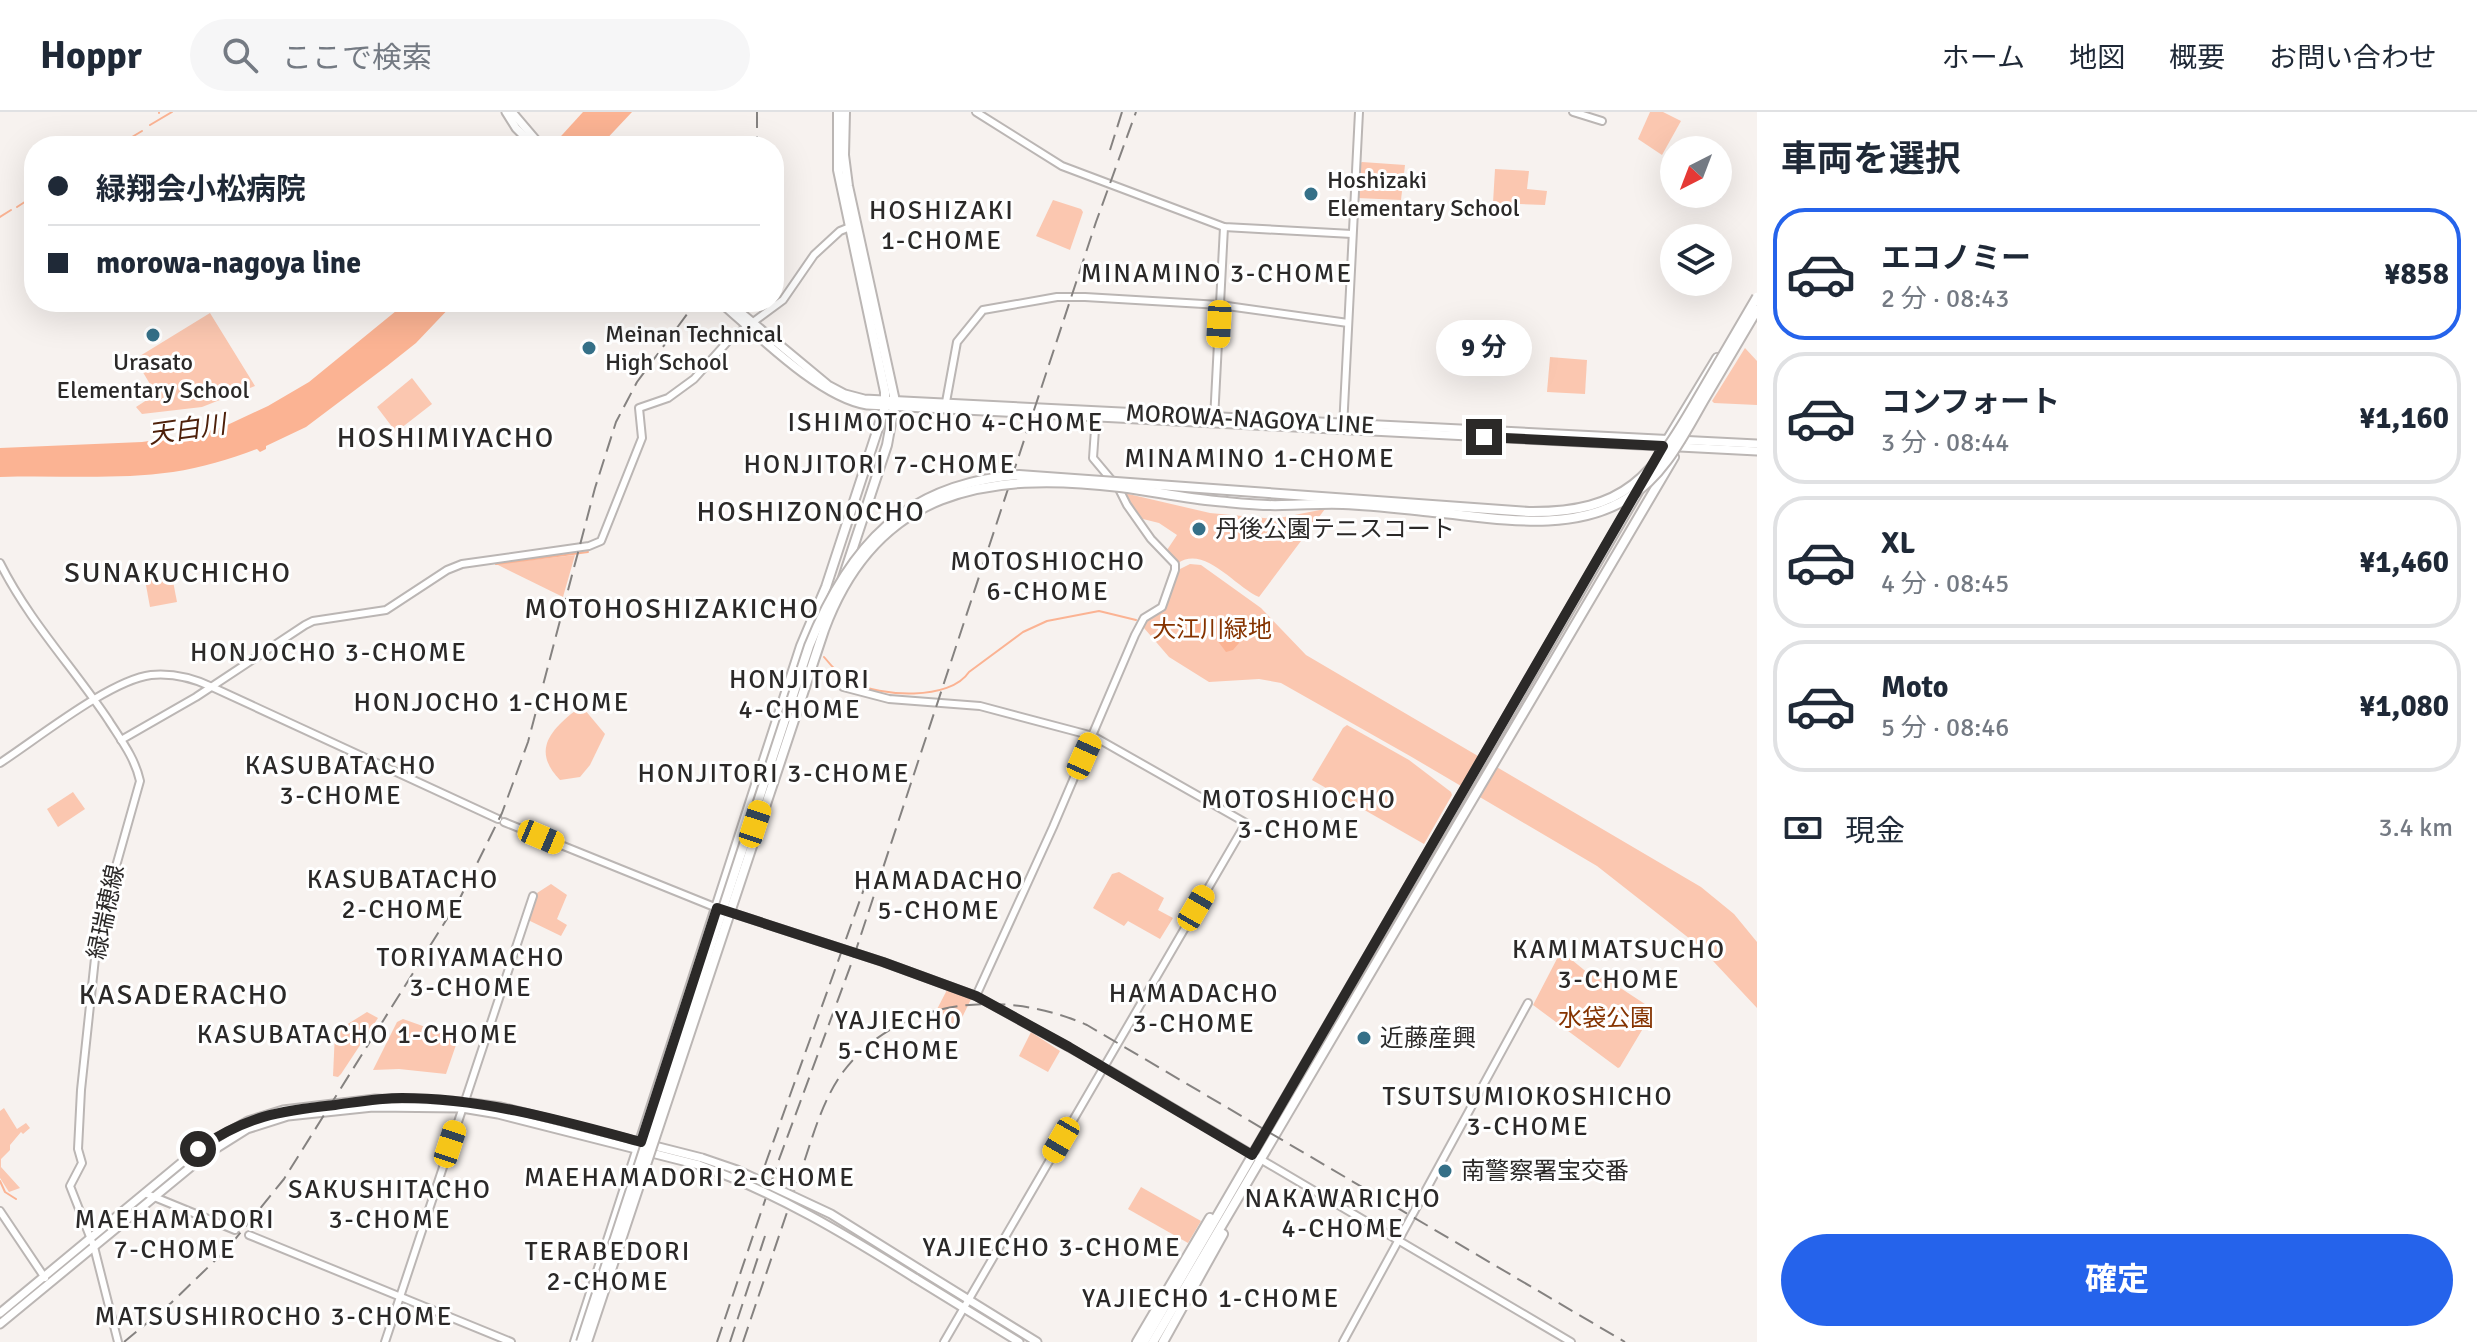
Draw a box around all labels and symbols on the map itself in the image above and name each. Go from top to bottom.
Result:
north arrow [1660,136,1732,208]
place label: Hoshizaki Elementary School [1327,165,1520,223]
marker: Hoshizaki Elementary School [1302,185,1320,203]
district label: HOSHIZAKI 1-CHOME [869,195,1015,257]
district label: MINAMINO 3-CHOME [1081,258,1353,290]
car [1206,299,1232,349]
place label: Meinan Technical High School [605,319,783,377]
callout: 9 分 [1436,321,1532,377]
marker: Urasato Elementary School [144,326,162,344]
marker: Meinan Technical High School [580,339,598,357]
place label: Urasato Elementary School [57,347,249,405]
street label: MOROWA-NAGOYA LINE [1125,397,1375,441]
district label: ISHIMOTOCHO 4-CHOME [787,407,1105,439]
water label: 天白川 [146,408,231,451]
route end [1466,419,1502,455]
district label: HOSHIMIYACHO [337,421,555,455]
district label: MINAMINO 1-CHOME [1124,443,1396,475]
district label: HONJITORI 7-CHOME [744,449,1016,481]
district label: HOSHIZONOCHO [696,495,926,529]
place label: 丹後公園テニスコート [1215,514,1455,544]
marker: 丹後公園テニスコート [1190,520,1208,538]
district label: MOTOSHIOCHO 6-CHOME [950,546,1146,608]
district label: SUNAKUCHICHO [64,556,292,590]
district label: MOTOHOSHIZAKICHO [524,592,820,626]
park label: 大江川緑地 [1152,614,1272,644]
district label: HONJOCHO 3-CHOME [190,637,468,669]
district label: HONJITORI 4-CHOME [729,664,871,726]
district label: HONJOCHO 1-CHOME [353,687,631,719]
car [1063,729,1105,783]
district label: KASUBATACHO 3-CHOME [245,750,437,812]
district label: HONJITORI 3-CHOME [638,758,910,790]
district label: MOTOSHIOCHO 3-CHOME [1201,784,1397,846]
car [736,797,774,851]
car [514,817,568,857]
street label: 緑瑞穂線 [81,862,131,962]
district label: KASUBATACHO 2-CHOME [307,864,499,926]
district label: HAMADACHO 5-CHOME [854,865,1024,927]
car [1174,881,1218,935]
district label: KAMIMATSUCHO 3-CHOME [1512,934,1726,996]
district label: TORIYAMACHO 3-CHOME [377,942,565,1004]
district label: KASADERACHO [79,978,289,1012]
district label: HAMADACHO 3-CHOME [1109,978,1279,1040]
park label: 水袋公園 [1558,1003,1654,1033]
district label: YAJIECHO 5-CHOME [835,1005,963,1067]
district label: KASUBATACHO 1-CHOME [197,1019,519,1051]
place label: 近藤産興 [1380,1023,1476,1053]
marker: 近藤産興 [1355,1029,1373,1047]
district label: TSUTSUMIOKOSHICHO 3-CHOME [1382,1081,1674,1143]
car [1039,1113,1083,1167]
car [431,1117,469,1171]
route start [180,1131,216,1167]
place label: 南警察署宝交番 [1461,1156,1629,1186]
district label: MAEHAMADORI 2-CHOME [524,1162,856,1194]
marker: 南警察署宝交番 [1436,1162,1454,1180]
district label: SAKUSHITACHO 3-CHOME [288,1174,492,1236]
district label: NAKAWARICHO 4-CHOME [1244,1183,1442,1245]
district label: MAEHAMADORI 7-CHOME [74,1204,276,1266]
district label: YAJIECHO 3-CHOME [922,1232,1182,1264]
district label: TERABEDORI 2-CHOME [525,1236,691,1298]
district label: YAJIECHO 1-CHOME [1082,1283,1340,1315]
district label: MATSUSHIROCHO 3-CHOME [94,1301,454,1333]

